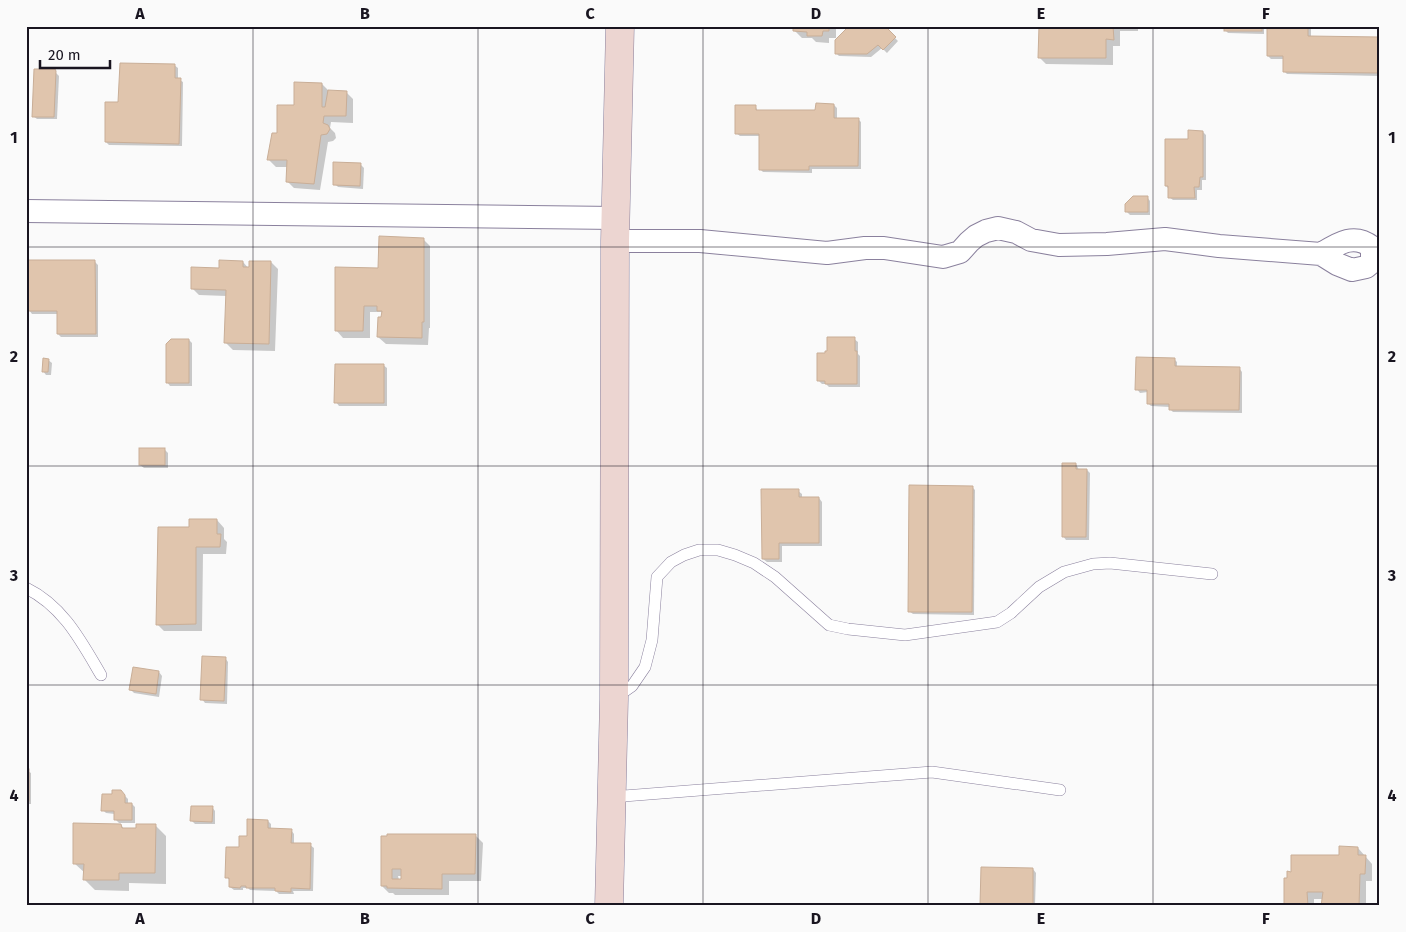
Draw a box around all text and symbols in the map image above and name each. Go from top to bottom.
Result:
text: A [134,4,145,23]
text: B [360,4,370,23]
text: C [585,4,595,23]
text: D [811,4,821,23]
text: E [1037,4,1045,23]
text: F [1262,4,1270,23]
scale bar [40,38,110,70]
text: 20 m [48,46,81,64]
text: 1 [10,128,18,147]
text: 1 [1388,128,1396,147]
text: 2 [10,347,18,366]
text: 2 [1388,347,1396,366]
text: 3 [9,566,18,585]
text: 3 [1387,566,1396,585]
text: 4 [9,786,19,805]
text: 4 [1387,786,1397,805]
text: A [134,909,145,928]
text: B [360,909,370,928]
text: C [585,909,595,928]
text: D [811,909,821,928]
text: E [1037,909,1045,928]
text: F [1262,909,1270,928]

